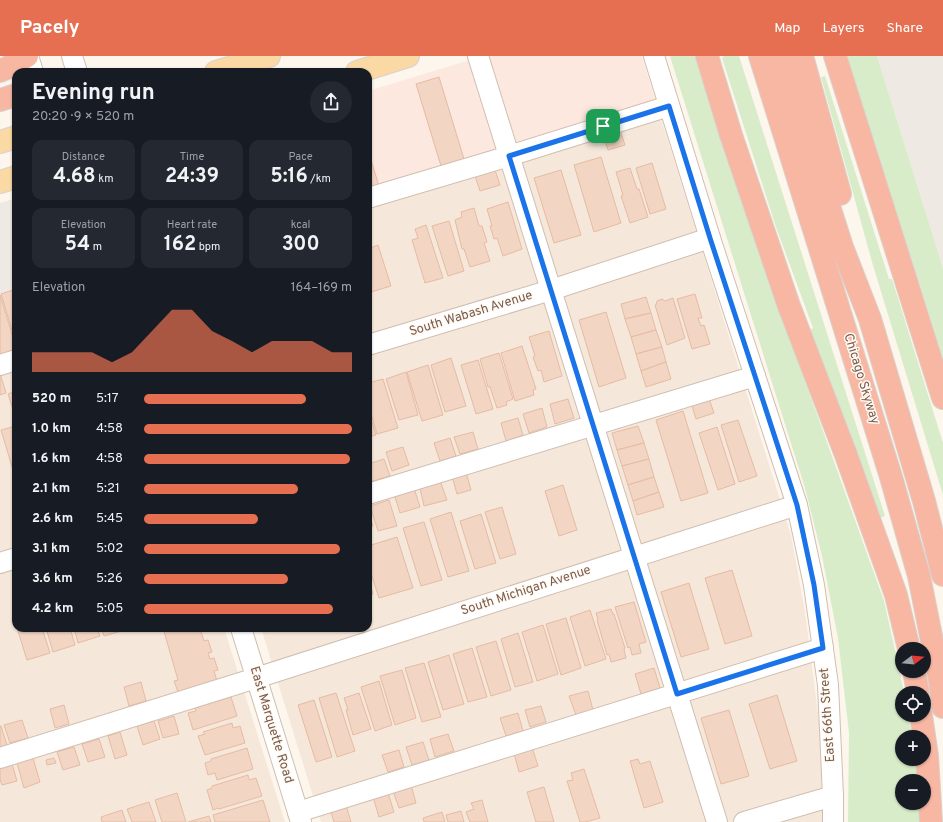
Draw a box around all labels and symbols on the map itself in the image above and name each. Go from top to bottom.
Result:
pin [586,109,620,143]
street label: South Wabash Avenue [407,288,535,340]
street label: Chicago Skyway [840,332,882,427]
street label: South Michigan Avenue [459,562,593,620]
north arrow [895,642,931,678]
street label: East Marquette Road [246,665,296,785]
street label: East 66th Street [817,667,839,763]

